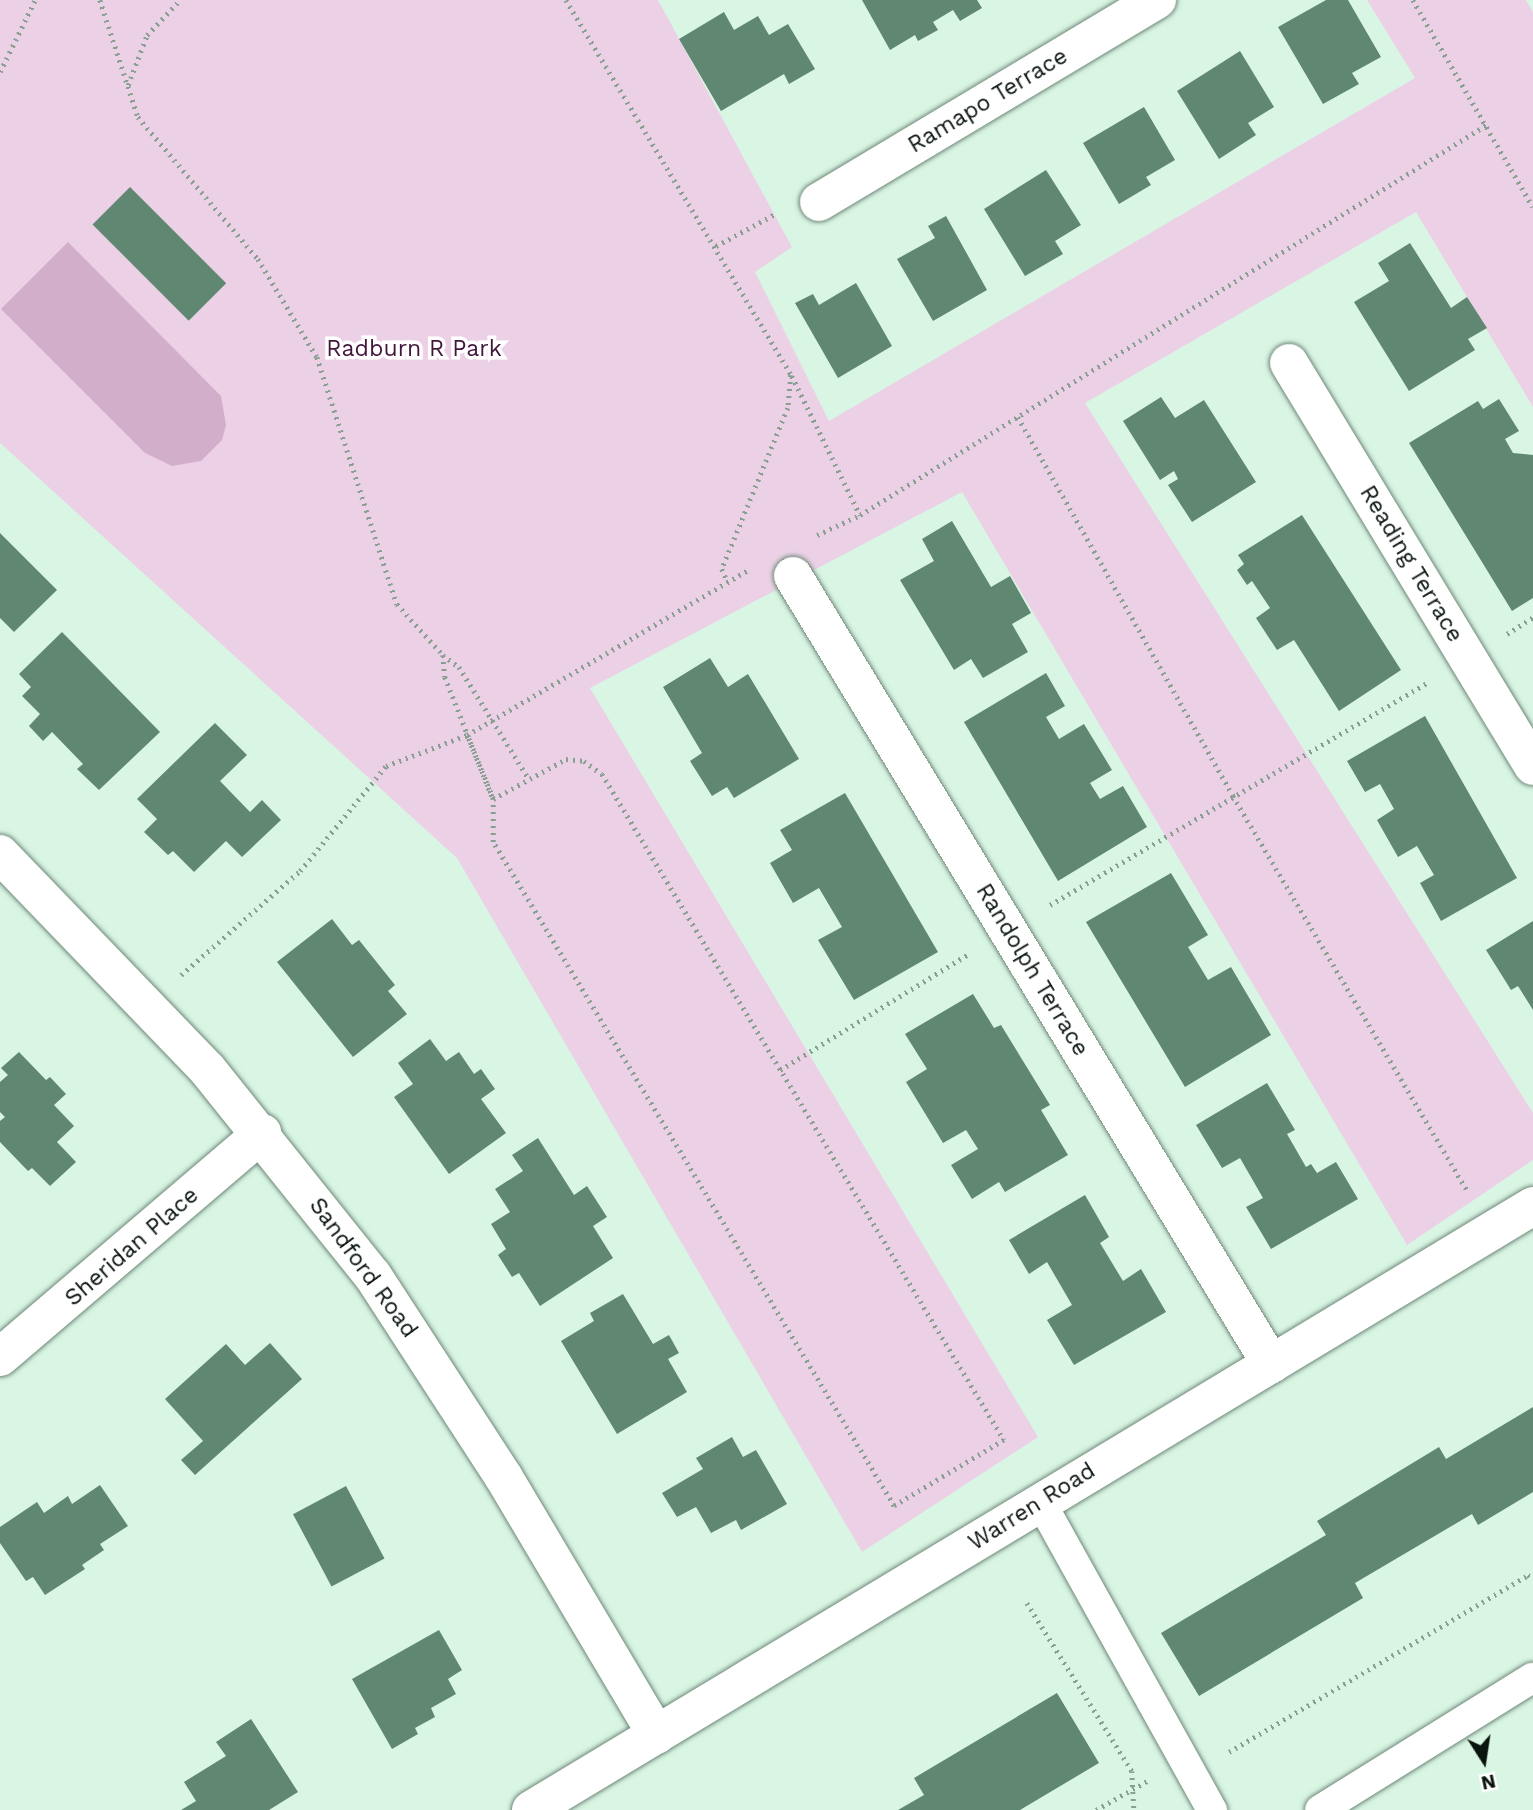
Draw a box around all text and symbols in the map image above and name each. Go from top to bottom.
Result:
street label: Ramapo Terrace [903,42,1073,160]
park label: Radburn R Park [326,335,502,363]
street label: Reading Terrace [1353,480,1469,648]
street label: Randolph Terrace [970,879,1094,1061]
street label: Sheridan Place [60,1182,204,1312]
street label: Sandford Road [303,1193,423,1343]
street label: Warren Road [964,1457,1100,1557]
north arrow [1449,1726,1519,1796]
text: N [1479,1769,1498,1795]

